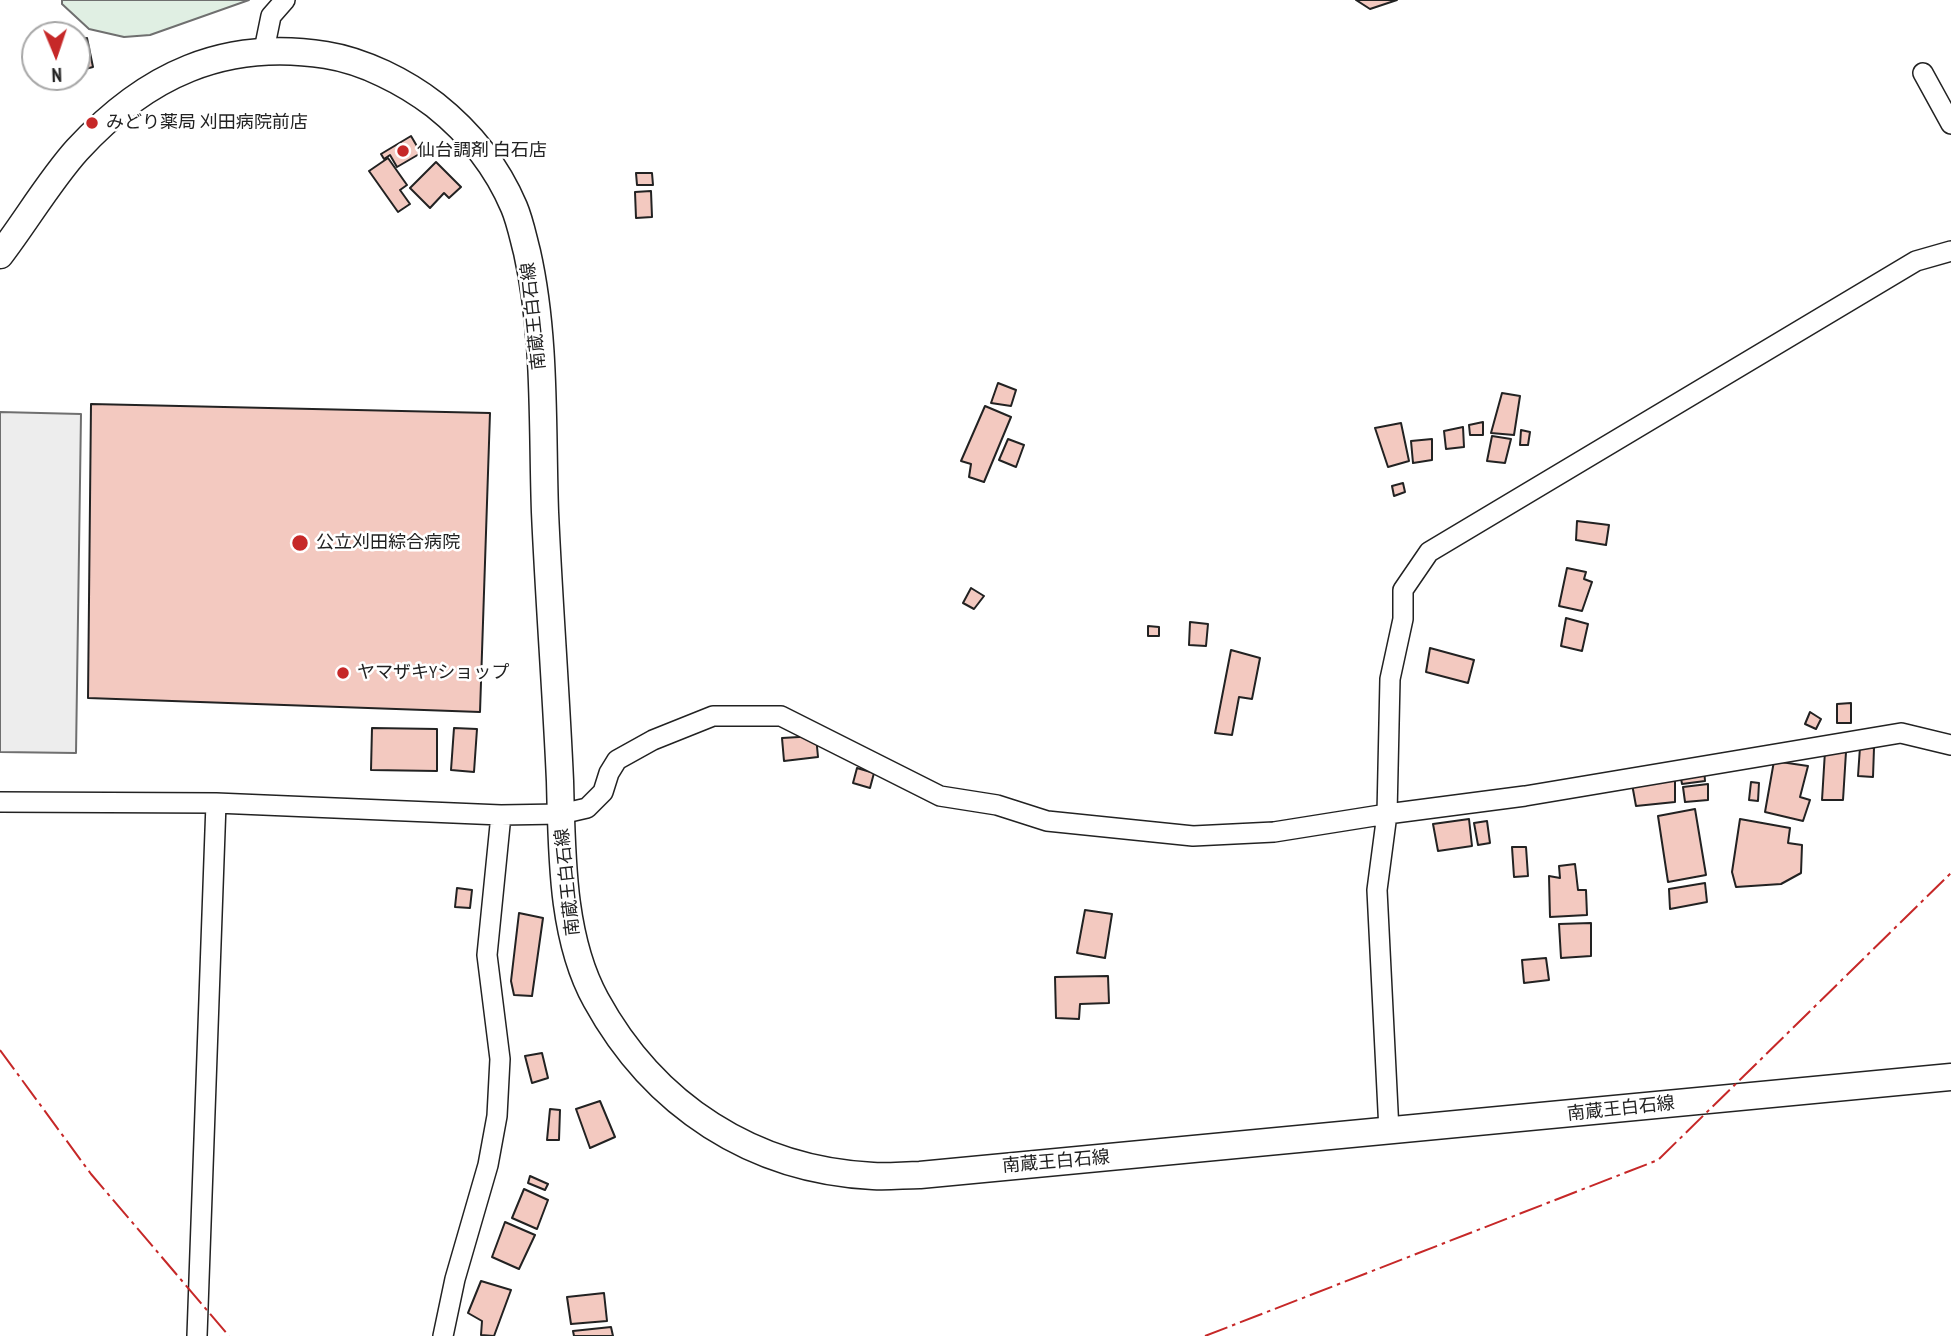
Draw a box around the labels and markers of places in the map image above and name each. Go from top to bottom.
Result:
place label: みどり薬局 刈田病院前店 [106,112,308,134]
marker: みどり薬局 刈田病院前店 [84,115,100,131]
place label: 仙台調剤 白石店 [417,140,547,162]
marker: 仙台調剤 白石店 [395,143,411,159]
place label: 公立刈田綜合病院 [316,532,460,554]
marker: 公立刈田綜合病院 [290,533,310,553]
place label: ヤマザキYショップ [357,662,509,684]
marker: ヤマザキYショップ [335,665,351,681]

